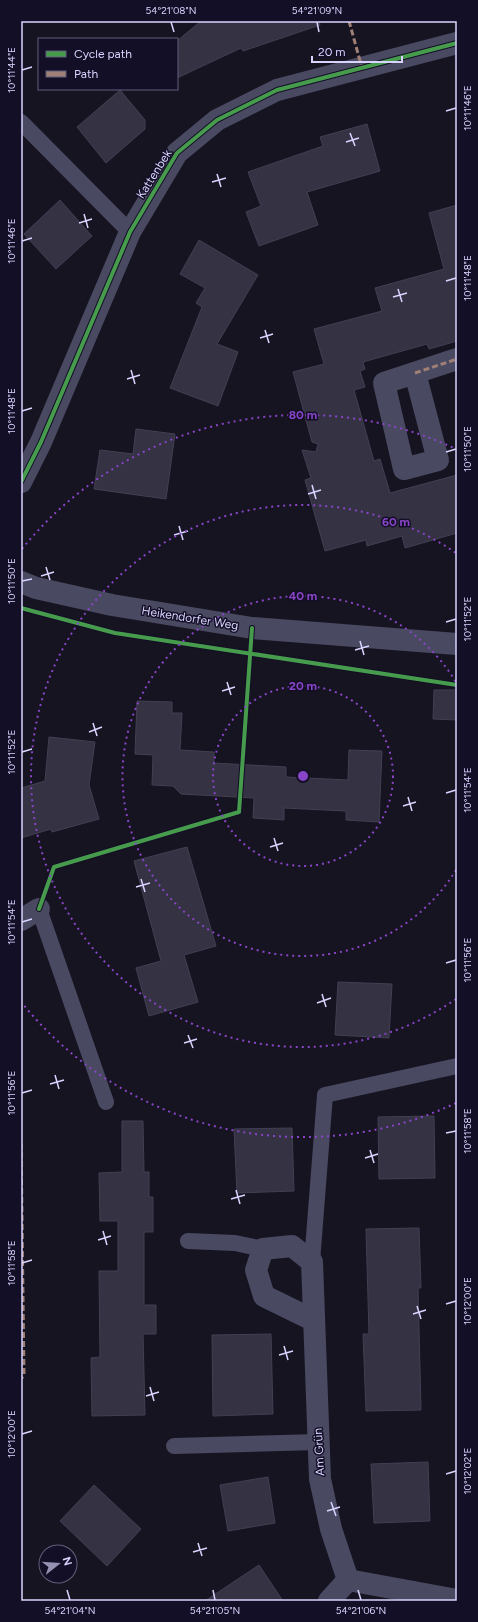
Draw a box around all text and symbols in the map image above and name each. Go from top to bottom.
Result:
text: 54°21'08"N [146,4,196,17]
text: 54°21'09"N [292,4,342,17]
legend [38,38,178,90]
scale bar [312,38,402,64]
text: 20 m [318,45,346,59]
text: 10°11'44"E [5,47,18,93]
text: Cycle path [74,47,132,61]
text: Path [74,67,98,81]
text: 10°11'46"E [461,85,474,131]
street label: Kattenbek [133,147,175,201]
text: 10°11'46"E [5,218,18,264]
text: 10°11'48"E [461,255,474,301]
text: 10°11'48"E [5,388,18,434]
text: 80 m [289,408,317,422]
text: 10°11'50"E [461,426,474,472]
text: 60 m [382,515,410,529]
text: 10°11'50"E [5,558,18,604]
text: 40 m [289,589,317,603]
text: 10°11'52"E [461,596,474,641]
street label: Heikendorfer Weg [141,603,239,633]
text: 20 m [289,679,317,693]
text: 10°11'52"E [5,729,18,774]
text: 10°11'54"E [461,767,474,813]
centre of rings [296,769,310,783]
text: 10°11'54"E [5,899,18,945]
text: 10°11'56"E [461,937,474,983]
text: 10°11'56"E [5,1070,18,1116]
text: 10°11'58"E [461,1108,474,1154]
text: 10°11'58"E [5,1240,18,1286]
text: 10°12'00"E [461,1277,474,1325]
text: 10°12'00"E [5,1410,18,1458]
street label: Am Grün [311,1427,327,1476]
text: 10°12'02"E [461,1447,474,1495]
north arrow [38,1544,78,1584]
text: N [60,1555,75,1567]
text: 54°21'04"N [45,1604,95,1617]
text: 54°21'05"N [190,1604,240,1617]
text: 54°21'06"N [336,1604,386,1617]

